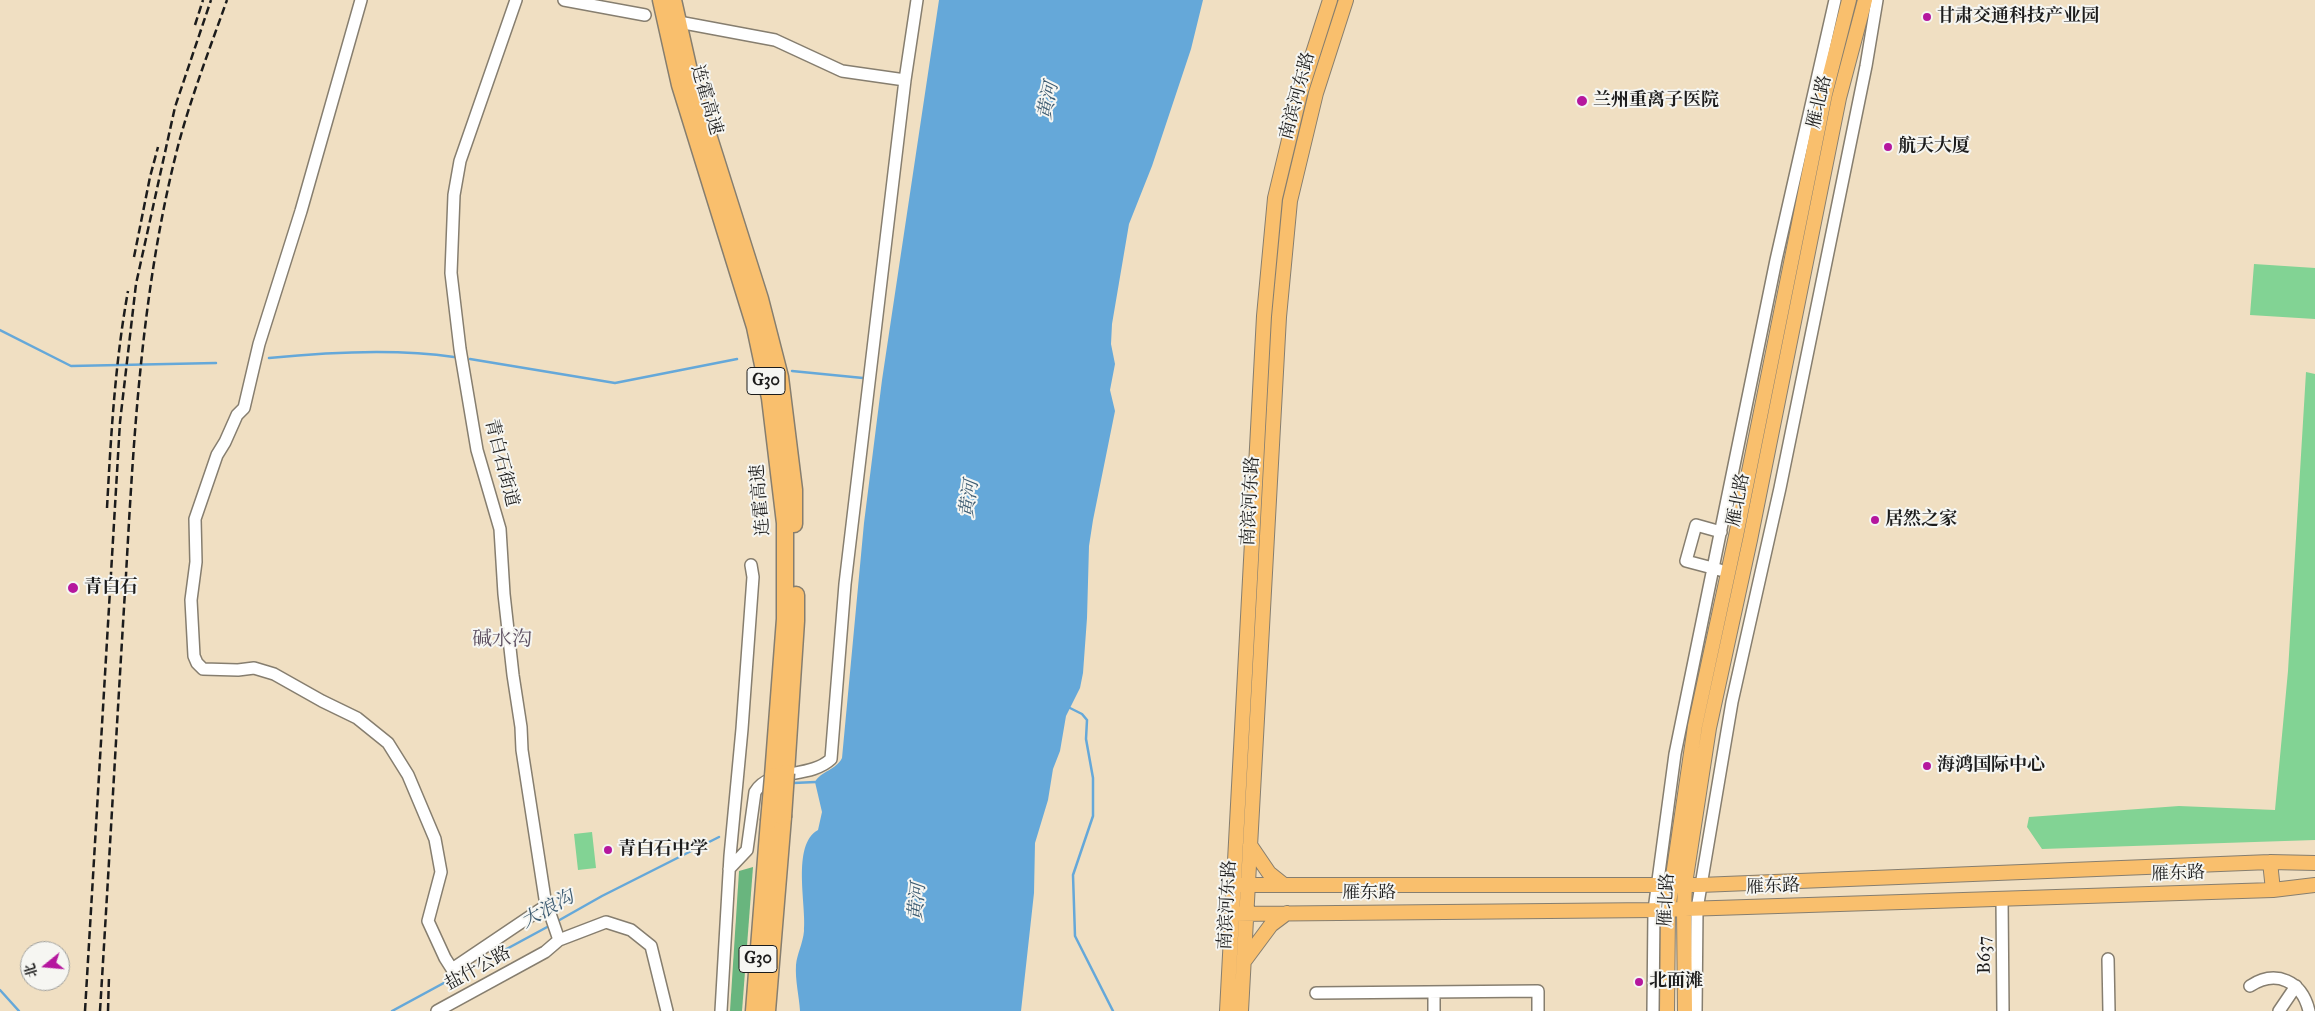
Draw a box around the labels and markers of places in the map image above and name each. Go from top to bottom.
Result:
place label: 甘肃交通科技产业园 [1937,6,2099,28]
marker: 甘肃交通科技产业园 [1921,11,1933,23]
place label: 兰州重离子医院 [1593,90,1719,112]
marker: 兰州重离子医院 [1575,94,1589,108]
place label: 航天大厦 [1898,136,1970,158]
marker: 航天大厦 [1882,141,1894,153]
place label: 居然之家 [1885,509,1957,531]
marker: 居然之家 [1869,514,1881,526]
place label: 青白石 [84,577,138,599]
marker: 青白石 [66,581,80,595]
place label: 海鸿国际中心 [1937,755,2045,777]
marker: 海鸿国际中心 [1921,760,1933,772]
place label: 青白石中学 [618,839,708,861]
marker: 青白石中学 [602,844,614,856]
place label: 北面滩 [1649,971,1703,993]
marker: 北面滩 [1633,976,1645,988]

